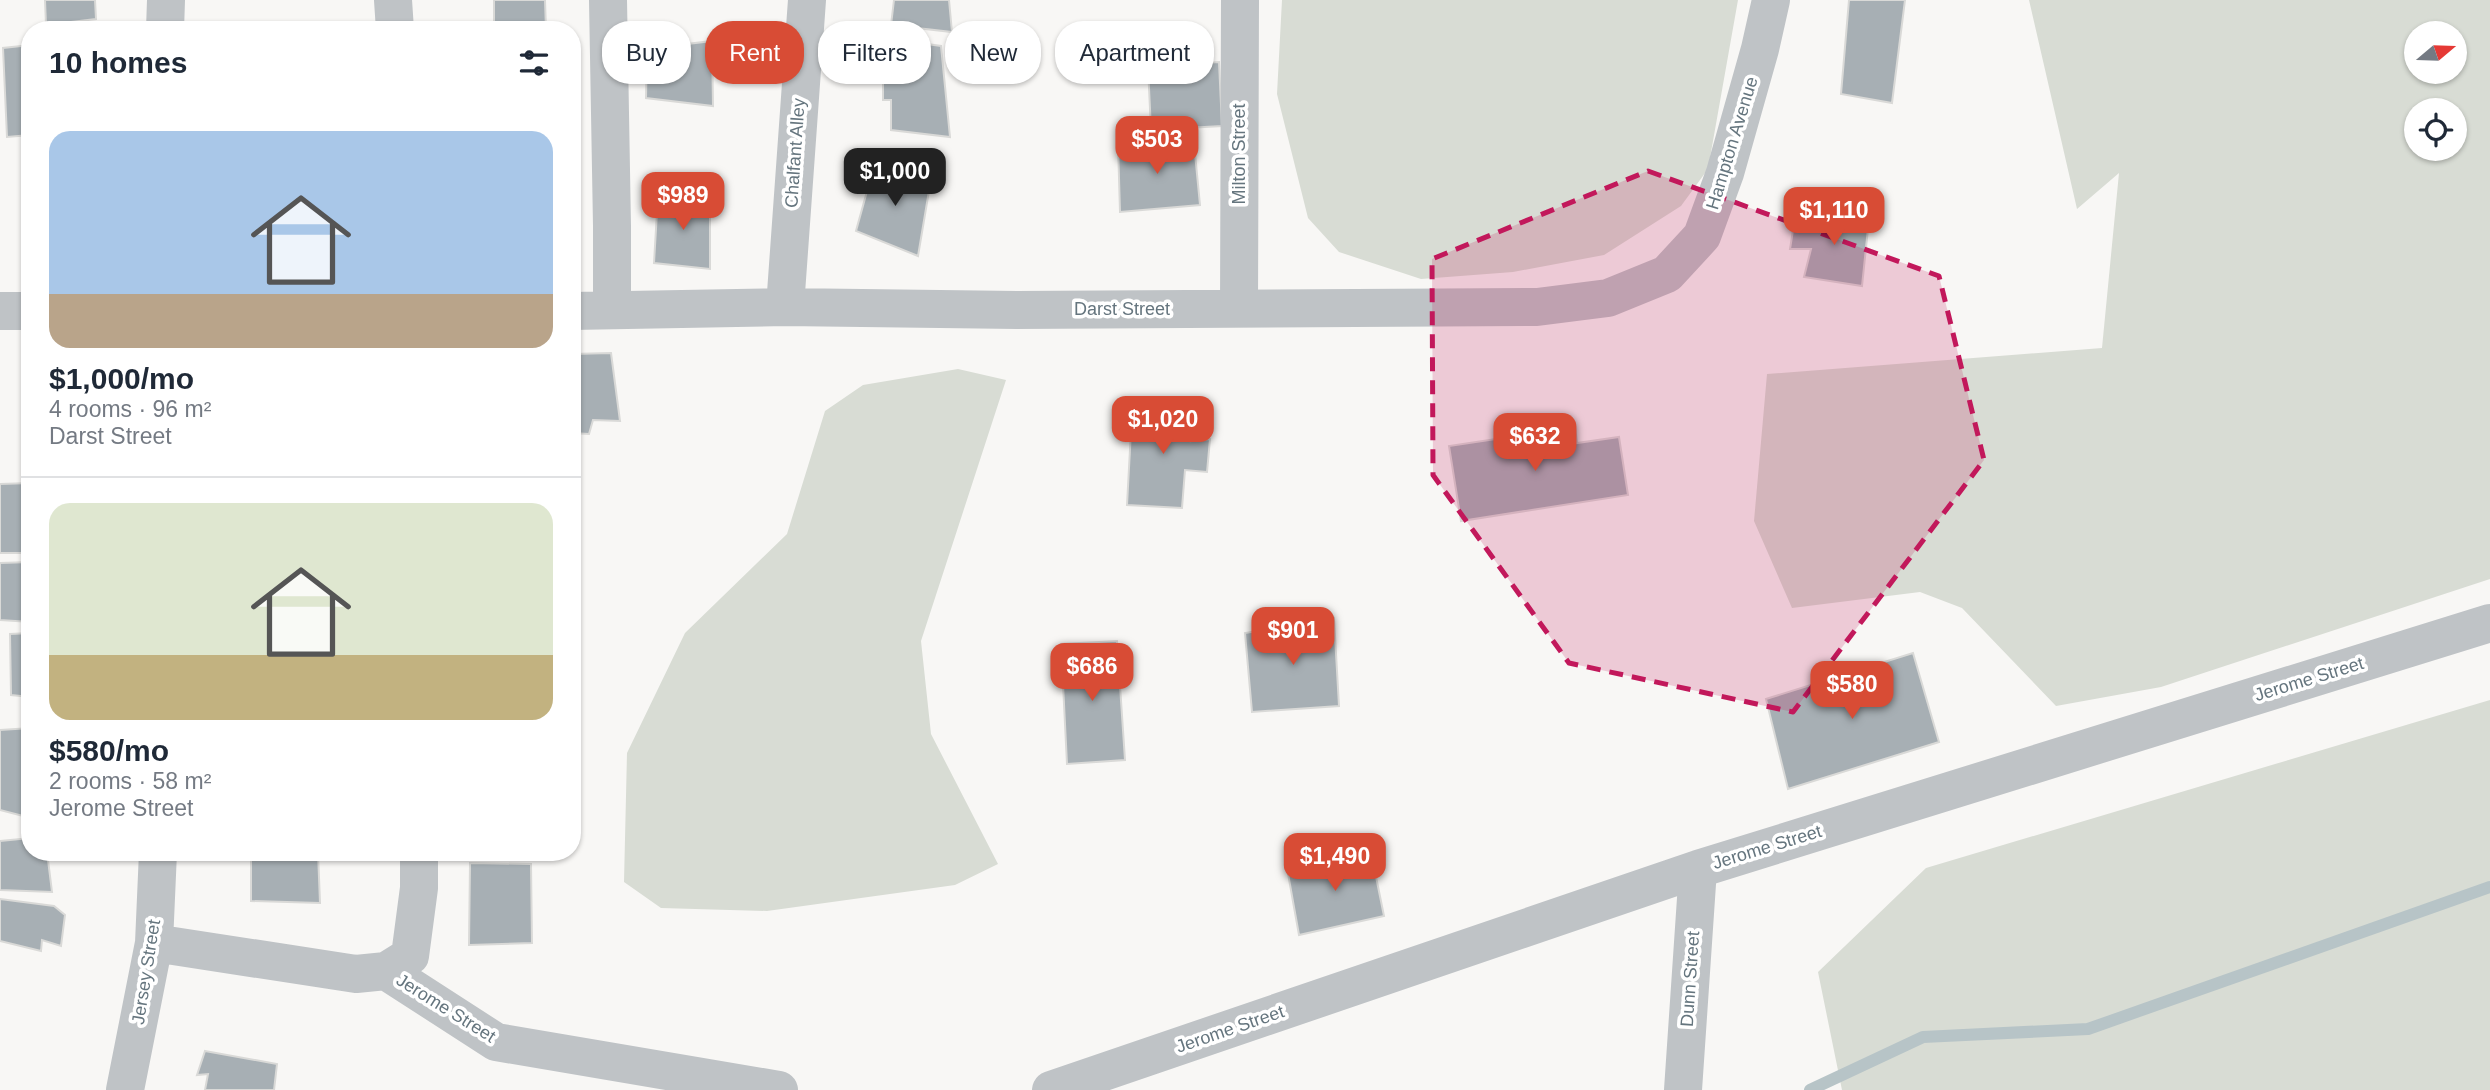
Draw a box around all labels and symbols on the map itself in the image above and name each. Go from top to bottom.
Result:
north arrow [2404,21,2468,84]
street label: Hampton Avenue [1702,74,1762,212]
street label: Chalfant Alley [781,97,809,209]
street label: Milton Street [1229,103,1249,205]
pin: $503 [1116,116,1198,176]
pin: $1,000 [838,148,952,208]
pin: $989 [642,173,724,232]
pin: $1,110 [1777,188,1891,247]
street label: Darst Street [1074,299,1170,319]
pin: $1,020 [1106,396,1220,456]
pin: $632 [1494,414,1576,473]
pin: $901 [1252,608,1334,667]
pin: $686 [1051,644,1133,703]
street label: Jerome Street [2252,653,2366,705]
pin: $580 [1811,662,1893,721]
street label: Jerome Street [1710,821,1824,873]
pin: $1,490 [1278,834,1392,893]
street label: Jersey Street [128,918,164,1026]
street label: Dunn Street [1677,930,1703,1028]
street label: Jerome Street [393,970,499,1046]
street label: Jerome Street [1173,1001,1287,1057]

